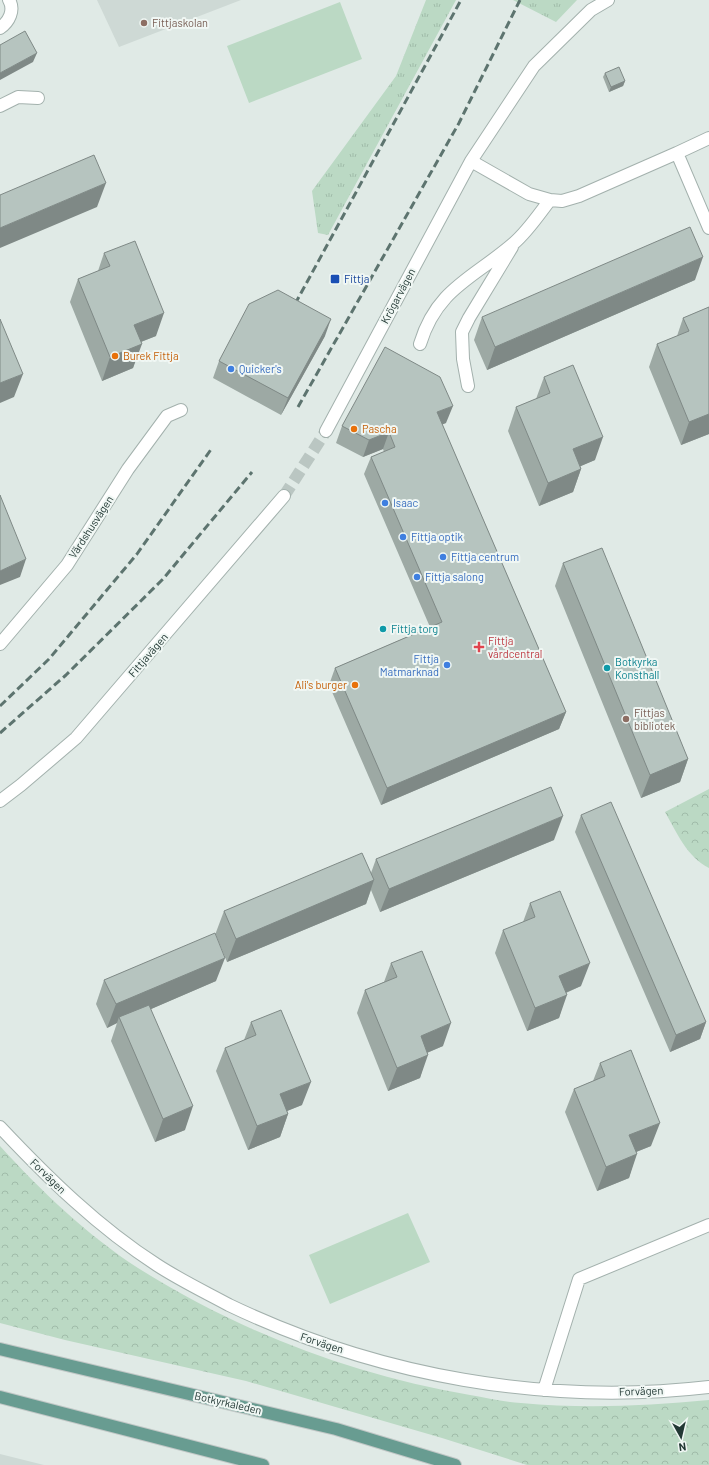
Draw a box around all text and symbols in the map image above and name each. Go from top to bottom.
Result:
place label: Fittjaskolan [152,16,208,29]
marker: Fittjaskolan [139,18,149,28]
street label: Krögarvägen [378,266,418,326]
place label: Fittja [344,272,369,285]
marker: Fittja [329,273,341,285]
place label: Burek Fittja [123,349,179,362]
marker: Burek Fittja [110,351,120,361]
place label: Quicker's [239,362,282,375]
marker: Quicker's [226,364,236,374]
place label: Pascha [362,422,397,435]
marker: Pascha [349,424,359,434]
street label: Värdshusvägen [66,493,116,560]
place label: Isaac [393,496,418,509]
marker: Isaac [380,498,390,508]
place label: Fittja optik [411,530,463,543]
marker: Fittja optik [398,532,408,542]
place label: Fittja centrum [451,550,519,563]
marker: Fittja centrum [438,552,448,562]
place label: Fittja salong [425,570,484,583]
marker: Fittja salong [412,572,422,582]
place label: Fittja torg [391,622,438,635]
marker: Fittja torg [378,624,388,634]
street label: Fittjavägen [125,630,170,679]
place label: Fittja vårdcentral [488,634,542,660]
marker: Fittja vårdcentral [473,641,485,653]
place label: Fittja Matmarknad [380,652,439,678]
place label: Botkyrka Konsthall [615,655,659,681]
marker: Fittja Matmarknad [442,660,452,670]
marker: Botkyrka Konsthall [602,663,612,673]
place label: Ali's burger [295,678,347,691]
marker: Ali's burger [350,680,360,690]
place label: Fittjas bibliotek [634,706,676,732]
marker: Fittjas bibliotek [621,714,631,724]
street label: Forvägen [28,1156,69,1196]
street label: Forvägen [299,1329,345,1356]
street label: Forvägen [619,1383,664,1398]
street label: Botkyrkaleden [193,1388,263,1417]
north arrow [661,1417,701,1457]
text: N [678,1440,687,1454]

